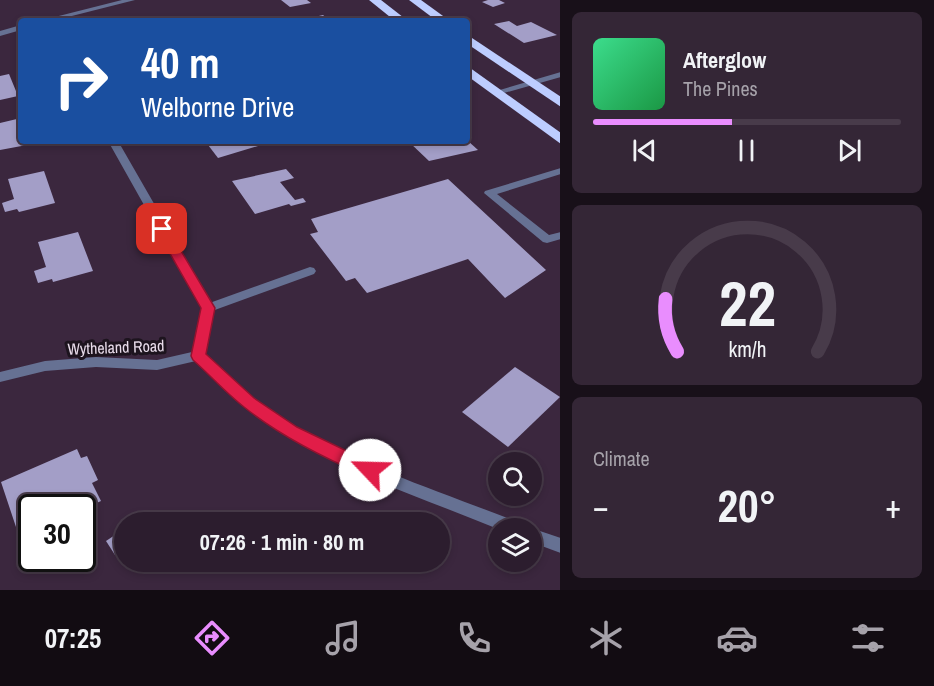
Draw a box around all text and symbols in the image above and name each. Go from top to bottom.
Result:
text: 40 m [141,35,220,91]
icon: right [42,42,120,120]
text: Afterglow [683,45,766,75]
text: The Pines [683,75,758,102]
text: Welborne Drive [141,89,294,125]
icon: previous [628,134,661,167]
icon: pause [730,134,763,167]
icon: next [833,134,866,167]
pin [136,203,187,254]
icon: arrive [145,212,178,245]
text: 22 [719,261,775,345]
street label: Wytheland Road [67,334,165,360]
text: km/h [728,335,766,364]
position arrow [338,438,402,502]
text: Climate [593,445,650,472]
map controls [488,452,542,572]
button: search [488,452,542,506]
text: 20° [717,475,777,536]
text: − [593,484,609,528]
text: + [885,484,901,528]
speed limit sign: 30 [18,494,96,572]
button: layers [488,518,542,572]
text: 07:26 · 1 min · 80 m [200,527,364,557]
icon: directions [191,617,233,659]
icon: music [322,617,364,659]
icon: phone [453,617,495,659]
icon: climate [585,617,627,659]
icon: car [716,617,758,659]
icon: filters [847,617,889,659]
text: 07:25 [45,620,101,656]

